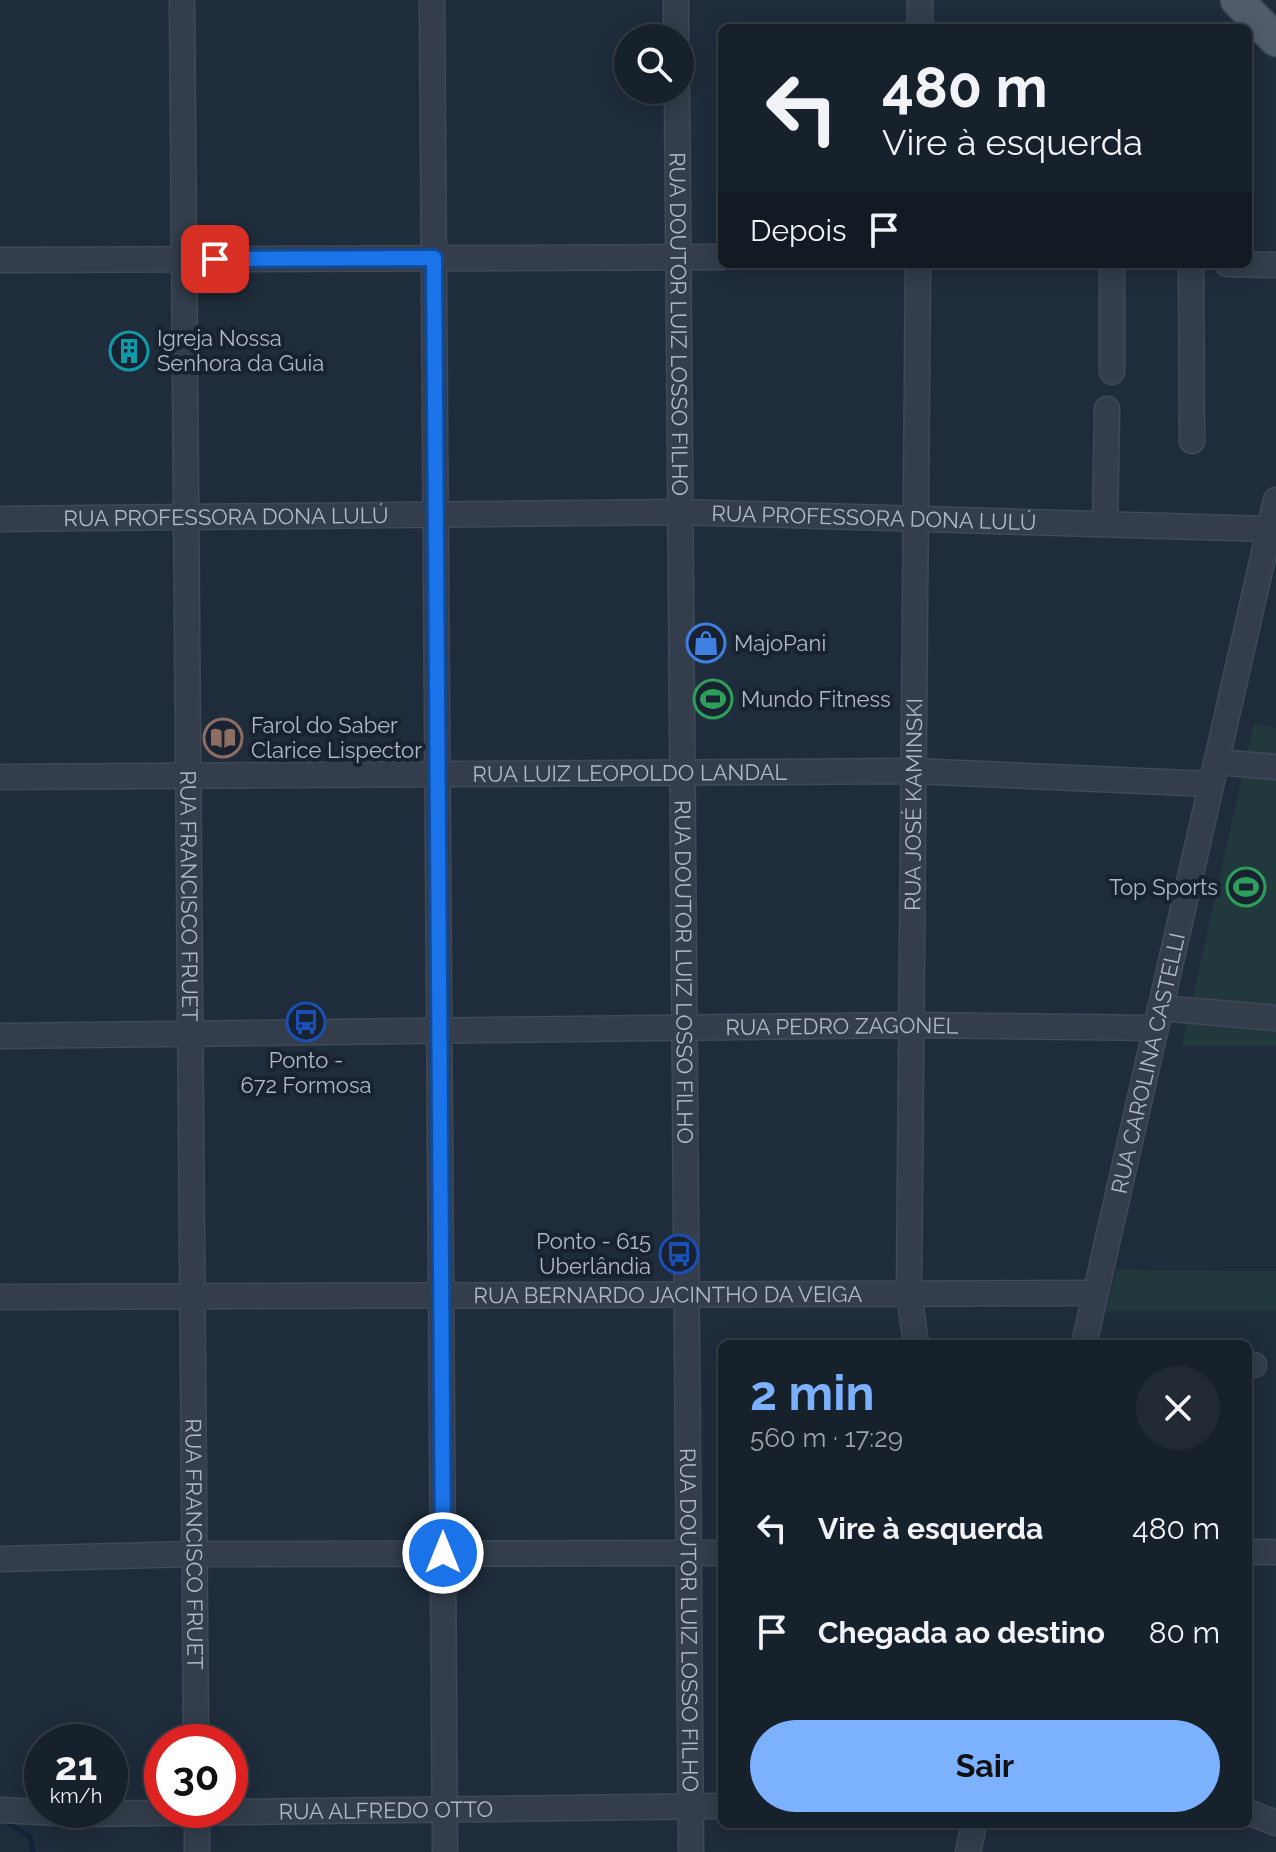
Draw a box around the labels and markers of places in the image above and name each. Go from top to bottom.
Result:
pin [181,225,249,293]
place label: Igreja Nossa Senhora da Guia [157,325,324,376]
building icon: Igreja Nossa Senhora da Guia [108,330,150,372]
shop icon: MajoPani [685,622,727,664]
place label: MajoPani [734,630,826,656]
sports icon: Mundo Fitness [692,678,734,720]
place label: Mundo Fitness [741,686,891,712]
place label: Farol do Saber Clarice Lispector [251,712,422,763]
library icon: Farol do Saber Clarice Lispector [202,717,244,759]
sports icon: Top Sports [1225,866,1267,908]
place label: Top Sports [1109,874,1218,900]
bus stop icon: Ponto - 672 Formosa [285,1001,327,1043]
place label: Ponto - 672 Formosa [240,1047,372,1098]
place label: Ponto - 615 Uberlândia [536,1228,651,1279]
bus stop icon: Ponto - 615 Uberlândia [658,1233,700,1275]

